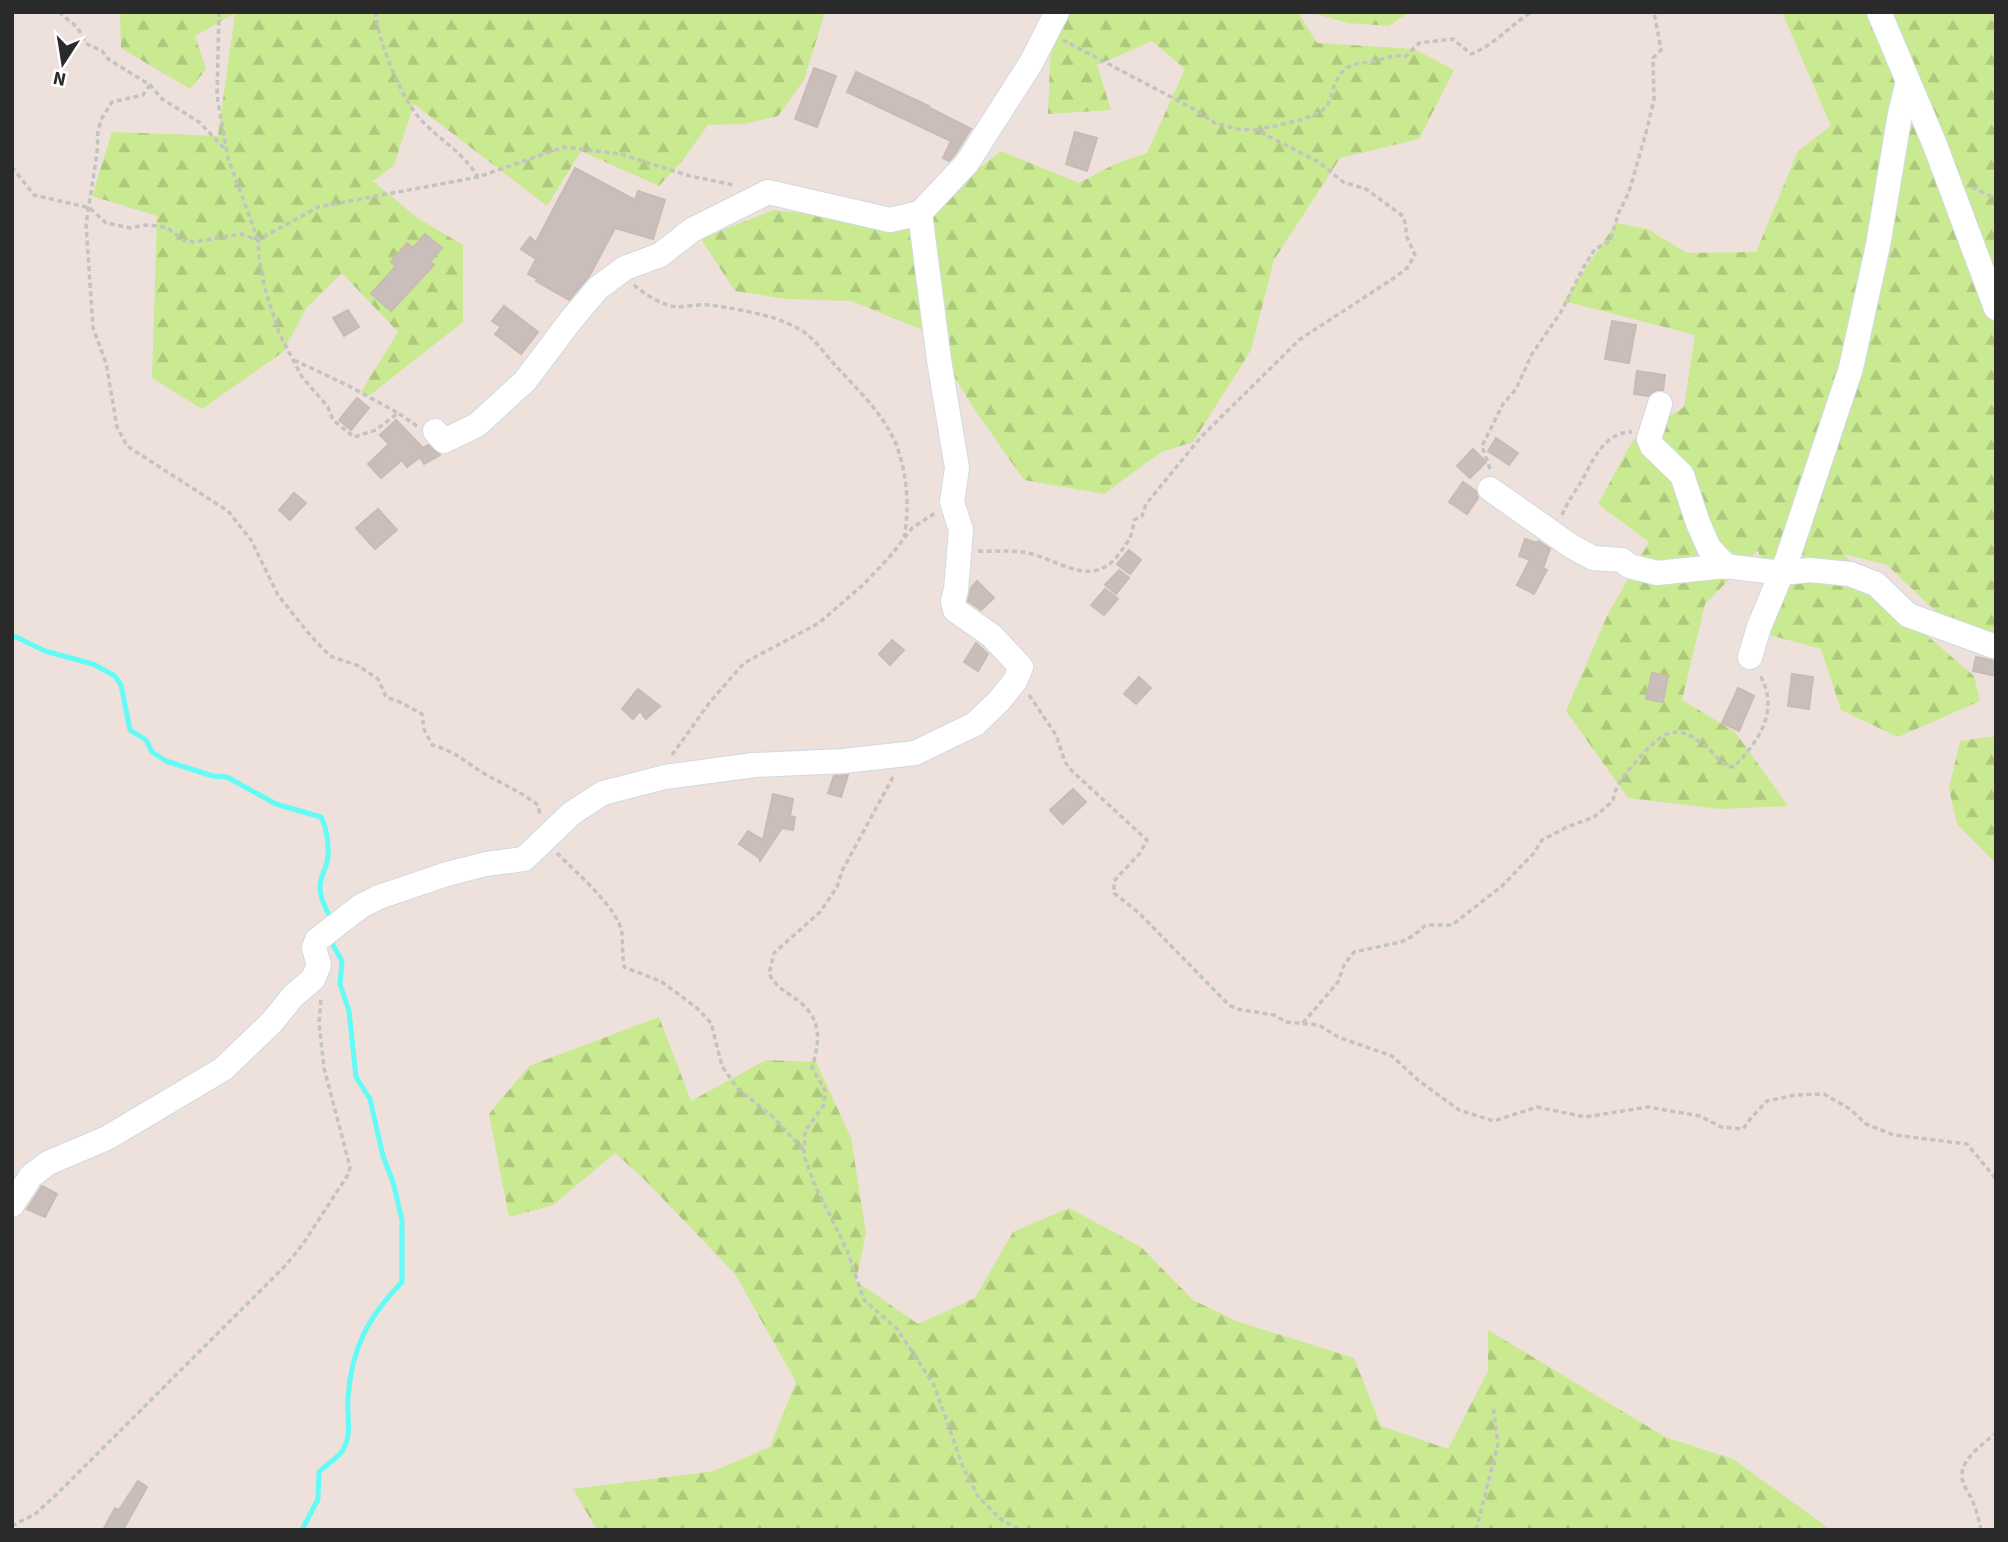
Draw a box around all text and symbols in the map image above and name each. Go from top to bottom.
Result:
north arrow [28,28,98,98]
text: N [51,64,69,93]

